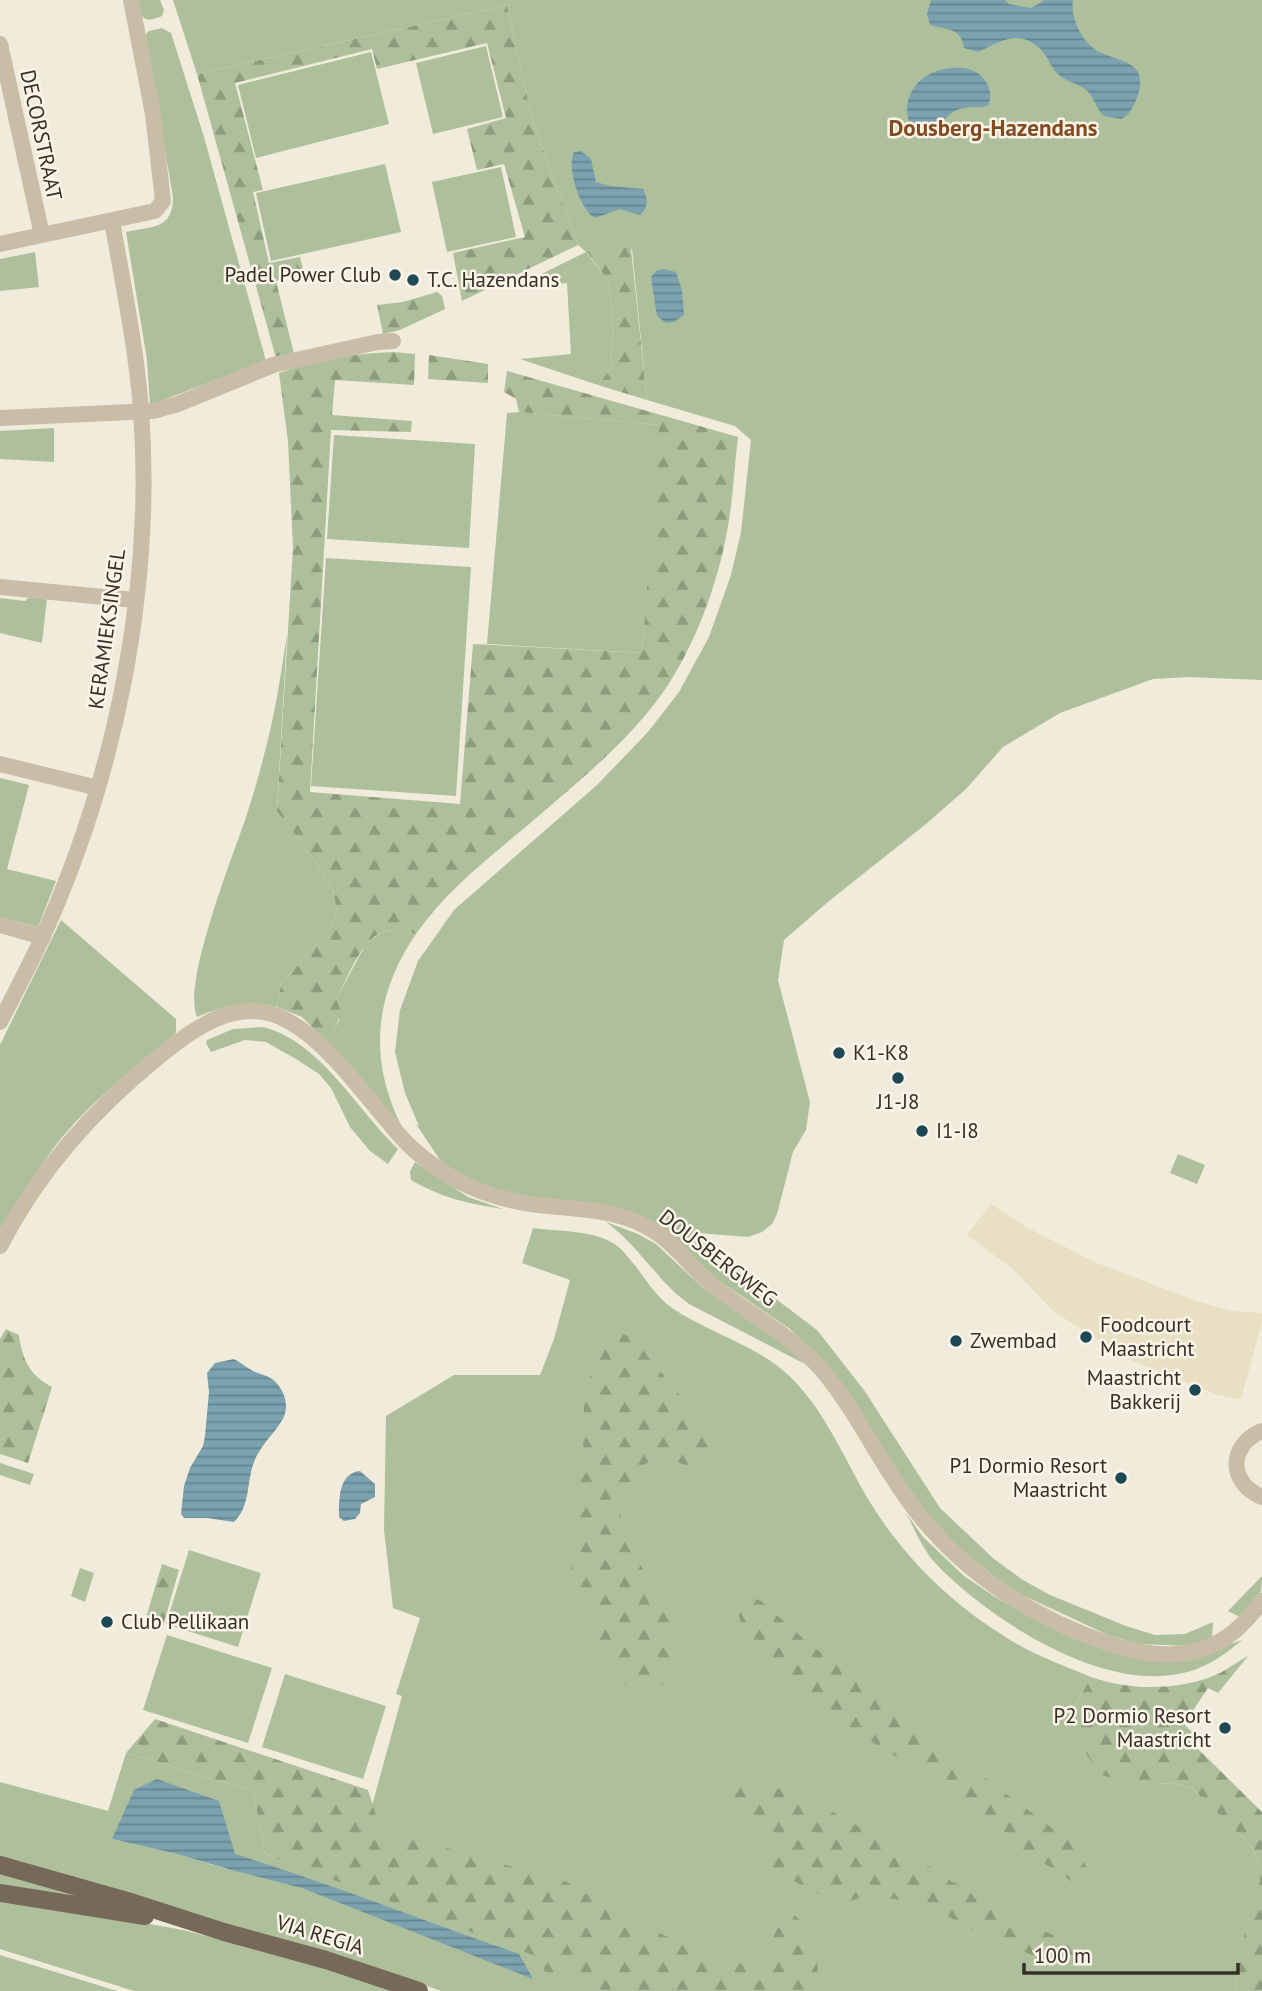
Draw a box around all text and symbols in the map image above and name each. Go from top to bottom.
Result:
street label: DECORSTRAAT [14,67,69,203]
district label: Dousberg-Hazendans [888,113,1098,142]
place label: Padel Power Club [224,261,381,288]
place label: T.C. Hazendans [427,266,559,293]
marker: Padel Power Club [387,267,403,283]
marker: T.C. Hazendans [405,272,421,288]
street label: KERAMIEKSINGEL [82,547,131,711]
place label: K1-K8 [853,1039,909,1066]
marker: K1-K8 [831,1045,847,1061]
marker: J1-J8 [890,1070,906,1086]
place label: J1-J8 [876,1088,919,1115]
place label: I1-I8 [936,1117,979,1144]
marker: I1-I8 [914,1123,930,1139]
street label: DOUSBERGWEG [654,1203,783,1312]
place label: Foodcourt Maastricht [1100,1311,1194,1362]
place label: Zwembad [970,1327,1057,1354]
marker: Foodcourt Maastricht [1078,1329,1094,1345]
marker: Zwembad [948,1333,964,1349]
place label: Maastricht Bakkerij [1087,1364,1181,1415]
marker: Maastricht Bakkerij [1187,1382,1203,1398]
place label: P1 Dormio Resort Maastricht [949,1452,1107,1503]
marker: P1 Dormio Resort Maastricht [1113,1470,1129,1486]
place label: Club Pellikaan [121,1608,249,1635]
marker: Club Pellikaan [99,1614,115,1630]
place label: P2 Dormio Resort Maastricht [1053,1702,1211,1753]
marker: P2 Dormio Resort Maastricht [1217,1720,1233,1736]
street label: VIA REGIA [272,1908,368,1961]
scale bar [1024,1932,1238,1976]
text: 100 m [1034,1942,1091,1969]

